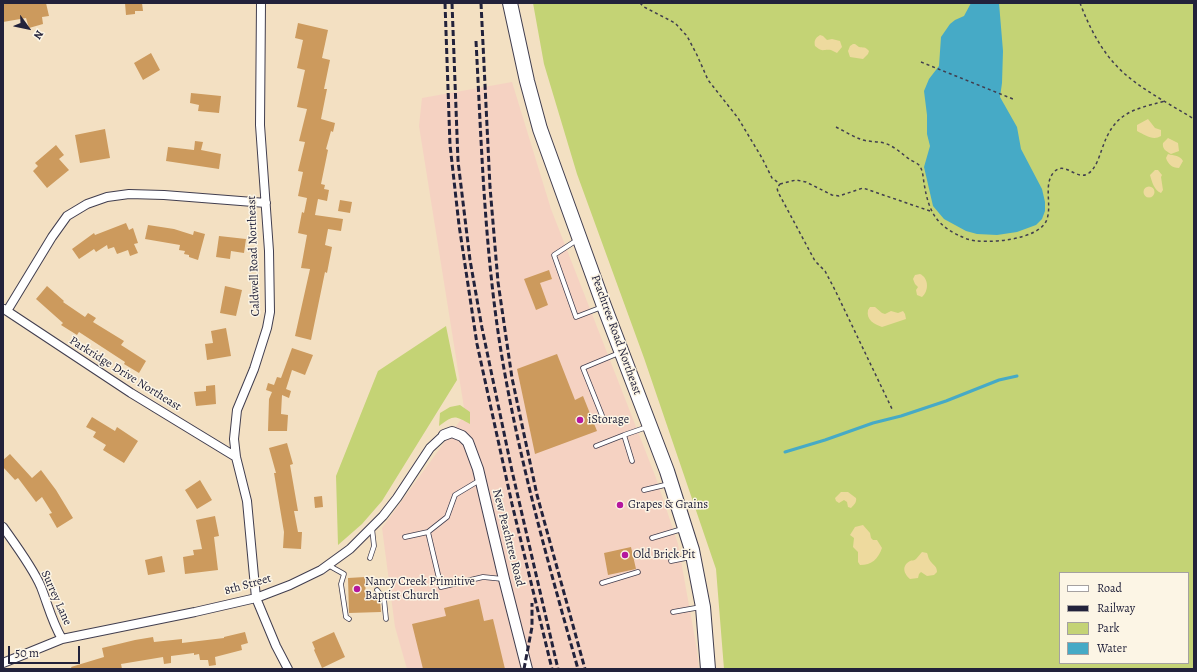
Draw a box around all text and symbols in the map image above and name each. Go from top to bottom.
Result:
north arrow [8,8,48,48]
text: N [30,27,47,42]
street label: Caldwell Road Northeast [245,195,263,317]
street label: Peachtree Road Northeast [588,273,644,397]
street label: Parkridge Drive Northeast [66,334,184,414]
place label: iStorage [588,413,629,427]
marker: iStorage [575,415,585,425]
street label: New Peachtree Road [489,488,527,588]
place label: Grapes & Grains [628,498,708,512]
marker: Grapes & Grains [615,500,625,510]
place label: Old Brick Pit [633,548,695,562]
marker: Old Brick Pit [620,550,630,560]
street label: Surrey Lane [37,568,75,628]
street label: 8th Street [223,571,273,599]
legend [1059,572,1189,664]
place label: Nancy Creek Primitive Baptist Church [365,575,475,603]
text: Road [1097,580,1122,596]
marker: Nancy Creek Primitive Baptist Church [352,584,362,594]
text: Railway [1097,600,1135,616]
text: Park [1097,620,1120,636]
scale bar [10,638,82,664]
text: Water [1097,640,1127,656]
text: 50 m [15,645,39,661]

